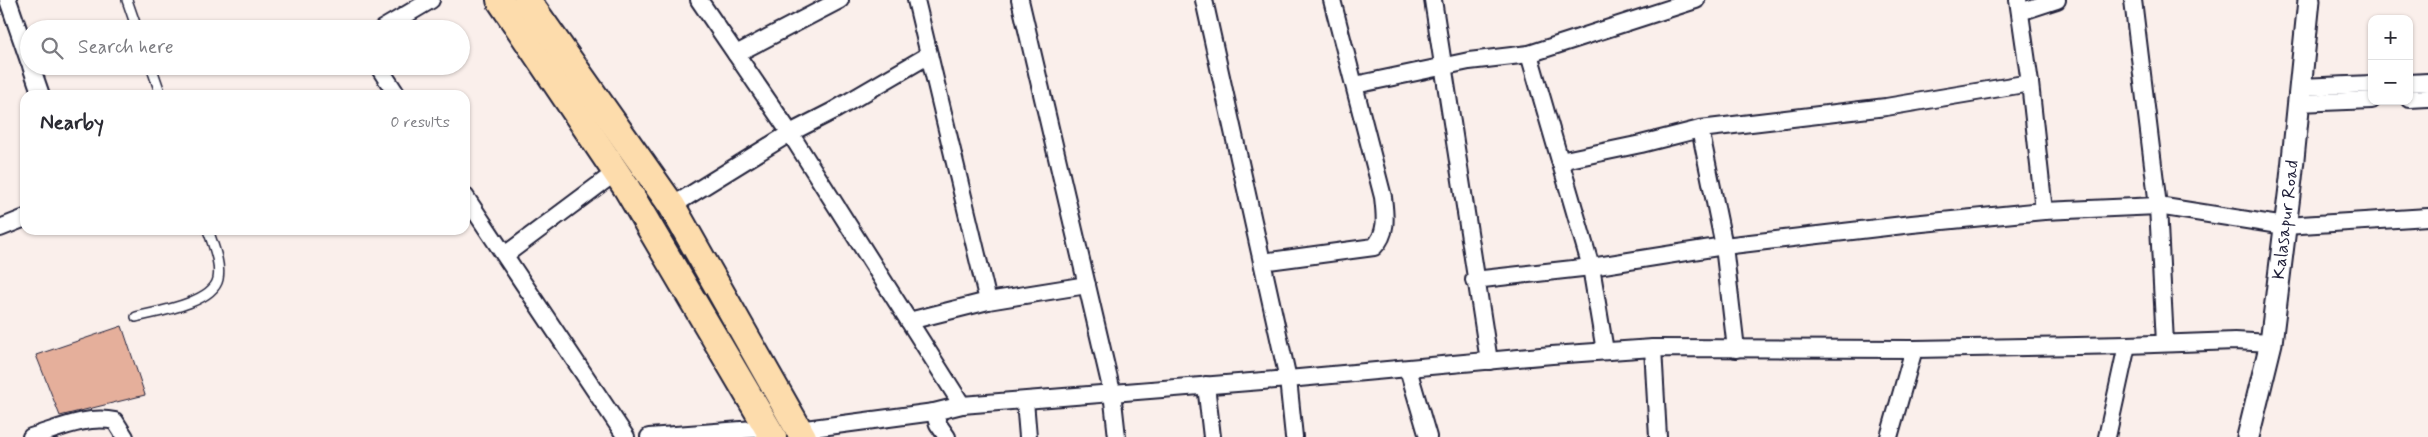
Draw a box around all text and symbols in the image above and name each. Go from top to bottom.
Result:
map controls [2368,15,2413,105]
button: + [2368,15,2413,60]
search box [20,20,470,75]
icon: search [38,34,66,62]
text: Search here [78,35,174,60]
button: − [2368,60,2413,105]
text: Nearby [40,109,104,137]
text: 0 results [390,112,450,133]
street label: Kalasapur Road [2267,159,2305,281]

